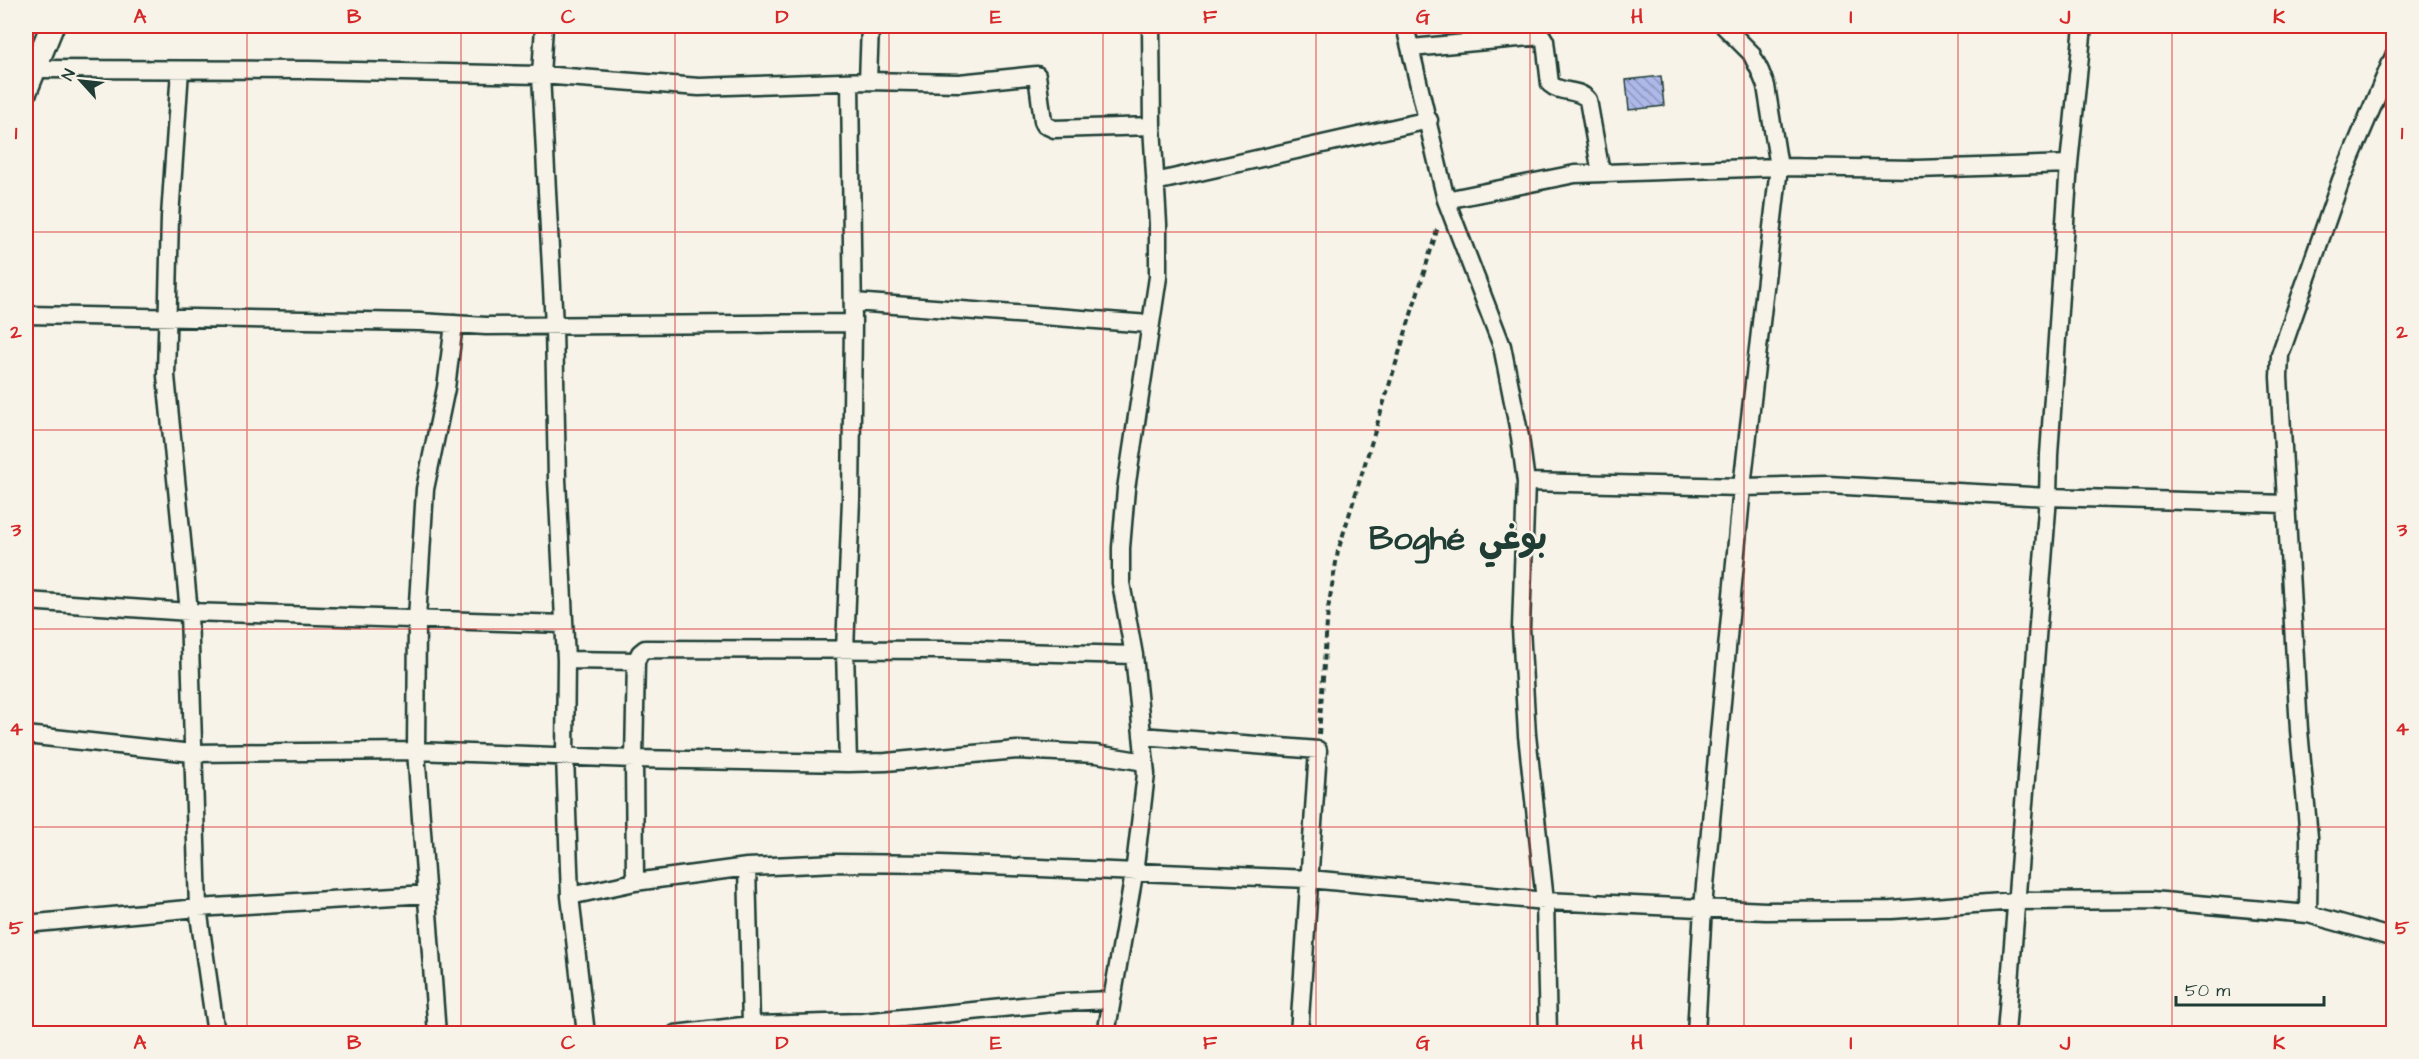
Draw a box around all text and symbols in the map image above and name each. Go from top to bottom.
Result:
text: A [134,3,147,31]
text: B [347,3,362,31]
text: C [561,3,576,31]
text: D [776,3,789,31]
text: E [990,3,1002,31]
text: F [1203,3,1218,31]
text: G [1416,3,1430,31]
text: H [1631,3,1643,31]
text: I [1849,3,1853,31]
text: J [2059,3,2071,31]
text: K [2273,3,2286,31]
north arrow [51,51,111,111]
text: N [56,65,81,84]
text: 1 [15,119,18,147]
text: 1 [2401,119,2404,147]
text: 2 [9,318,22,346]
text: 2 [2395,318,2408,346]
district label: Boghé بوغي [1369,515,1547,568]
text: 3 [10,516,22,544]
text: 3 [2396,516,2408,544]
text: 4 [9,715,23,743]
text: 4 [2395,715,2409,743]
text: 5 [9,914,24,942]
text: 5 [2395,914,2410,942]
scale bar [2176,969,2324,1007]
text: 50 m [2185,978,2230,1003]
text: A [134,1029,147,1057]
text: B [347,1029,362,1057]
text: C [561,1029,576,1057]
text: D [776,1029,789,1057]
text: E [990,1029,1002,1057]
text: F [1203,1029,1218,1057]
text: G [1416,1029,1430,1057]
text: H [1631,1029,1643,1057]
text: I [1849,1029,1853,1057]
text: J [2059,1029,2071,1057]
text: K [2273,1029,2286,1057]

